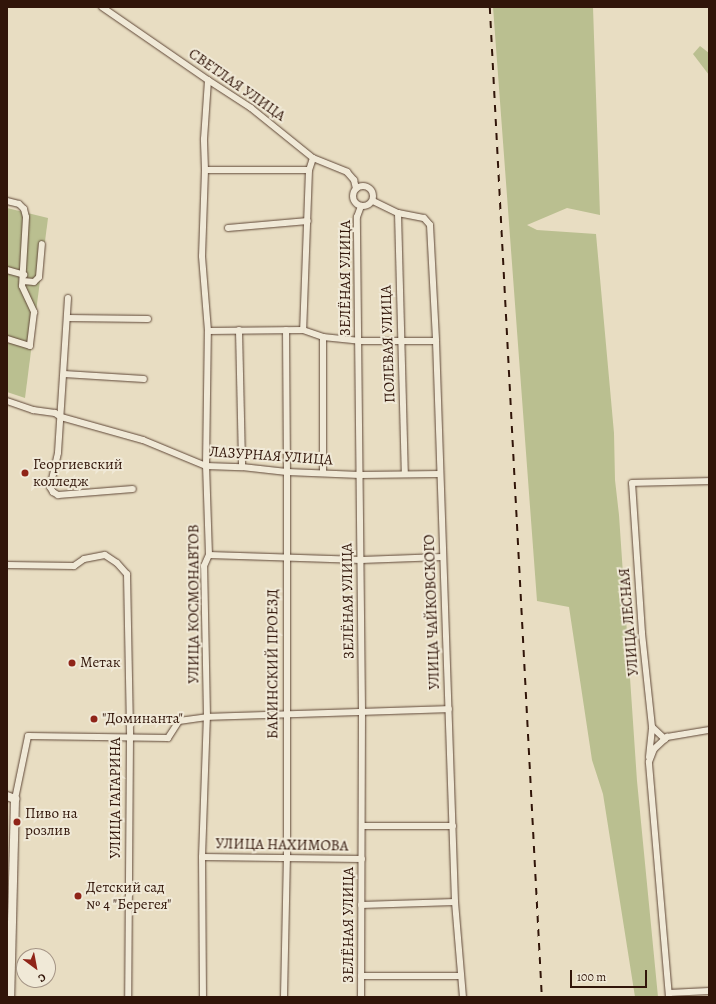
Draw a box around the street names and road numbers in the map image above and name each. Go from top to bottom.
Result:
street label: СВЕТЛАЯ УЛИЦА [185,45,289,125]
street label: ЗЕЛЁНАЯ УЛИЦА [337,220,355,336]
street label: ПОЛЕВАЯ УЛИЦА [377,285,399,403]
street label: ЛАЗУРНАЯ УЛИЦА [209,443,333,469]
street label: УЛИЦА КОСМОНАВТОВ [185,524,203,684]
street label: УЛИЦА ЧАЙКОВСКОГО [420,534,444,690]
street label: ЗЕЛЁНАЯ УЛИЦА [338,543,358,659]
street label: УЛИЦА ЛЕСНАЯ [615,567,643,677]
street label: БАКИНСКИЙ ПРОЕЗД [264,589,282,739]
street label: УЛИЦА ГАГАРИНА [107,737,125,859]
street label: УЛИЦА НАХИМОВА [215,835,349,855]
street label: ЗЕЛЁНАЯ УЛИЦА [340,867,358,983]

